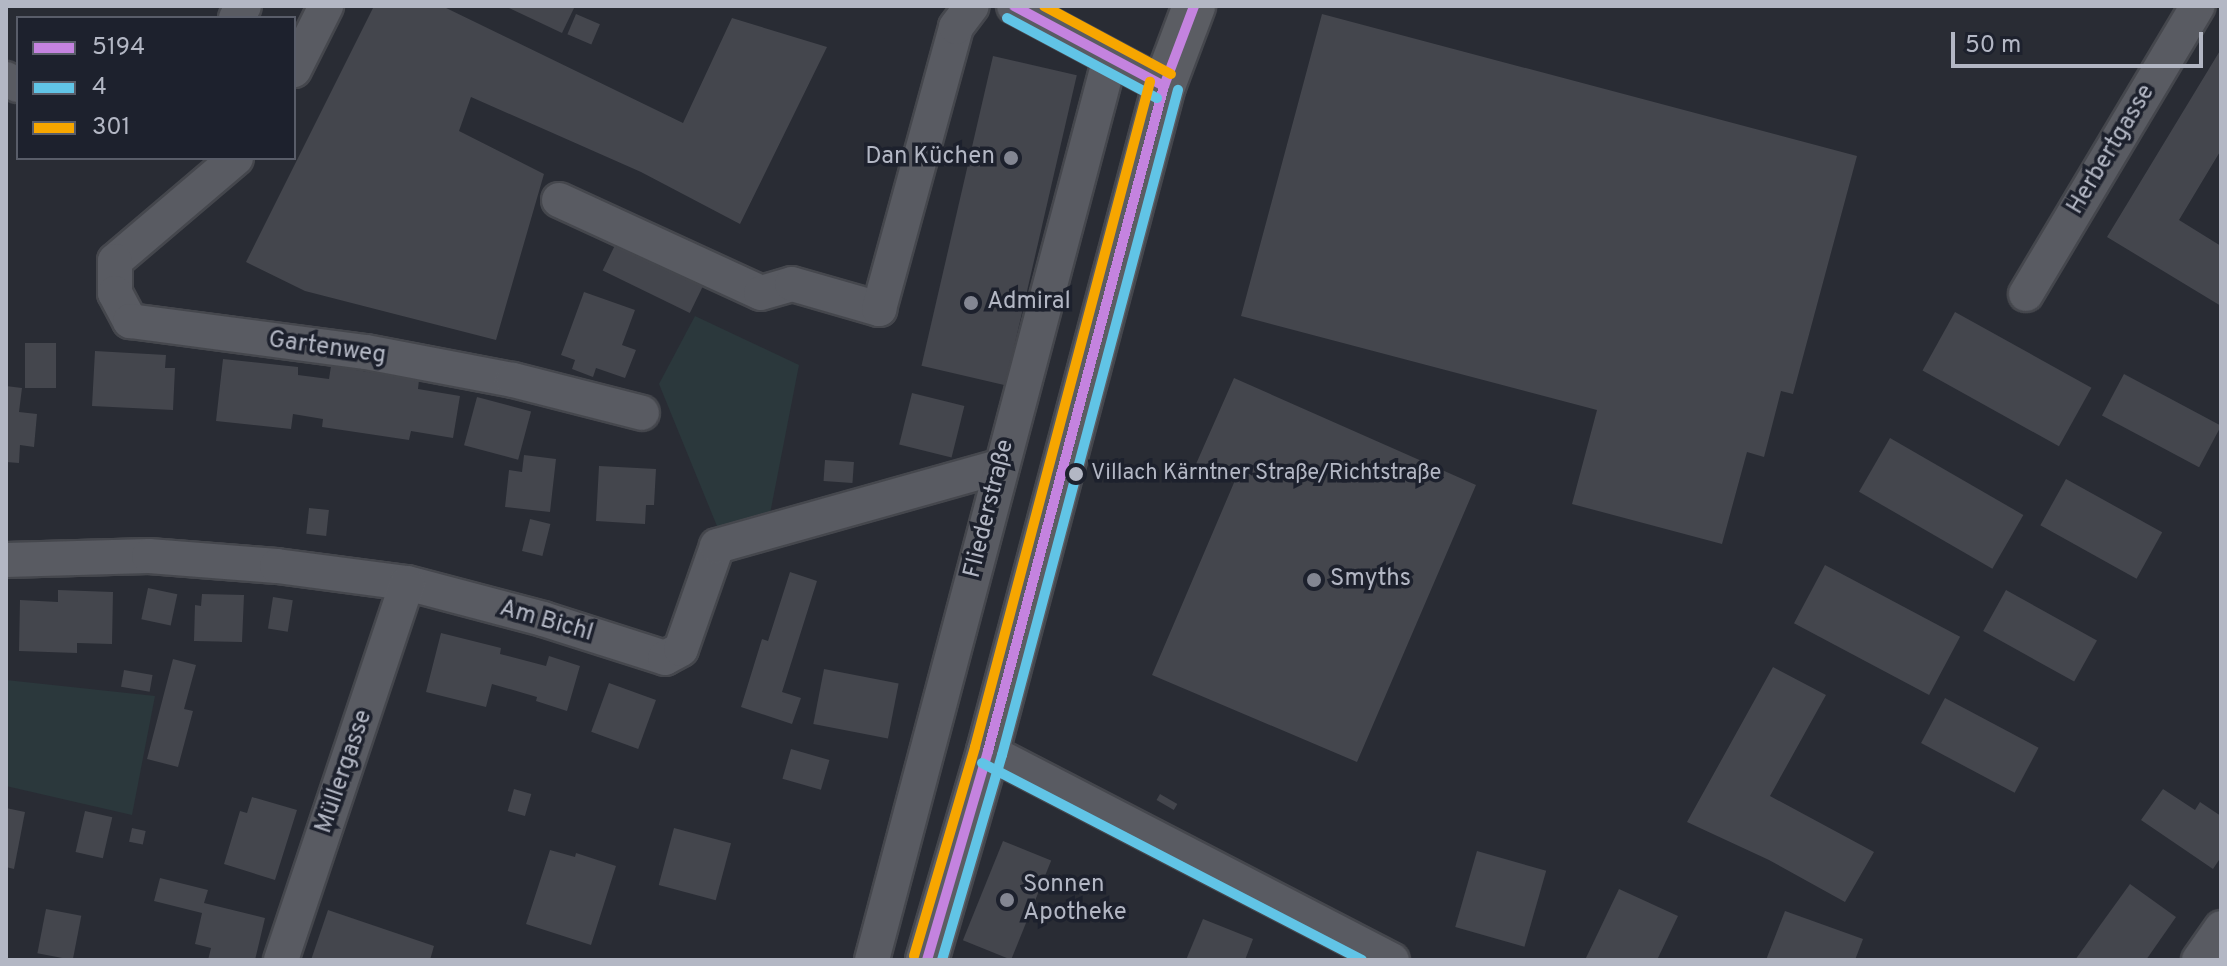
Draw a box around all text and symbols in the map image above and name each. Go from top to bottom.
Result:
legend [16,16,296,160]
scale bar [1955,16,2207,66]
text: 50 m [1965,31,2021,61]
text: 5194 [92,33,145,63]
text: 4 [92,73,107,103]
street label: Herbertgasse [2062,80,2162,220]
text: 301 [92,113,131,143]
place label: Dan Küchen [865,144,995,172]
marker: Dan Küchen [1002,149,1020,167]
place label: Admiral [987,289,1071,317]
marker: Admiral [962,294,980,312]
street label: Gartenweg [266,327,388,371]
street label: Fliederstraße [959,437,1021,581]
place label: Villach Kärntner Straße/Richtstraße [1091,461,1441,487]
marker: Villach Kärntner Straße/Richtstraße [1068,466,1084,482]
place label: Smyths [1330,566,1411,594]
marker: Smyths [1305,571,1323,589]
street label: Am Bichl [496,595,596,649]
street label: Müllergasse [310,706,380,838]
place label: Sonnen Apotheke [1023,872,1127,928]
marker: Sonnen Apotheke [998,891,1016,909]

